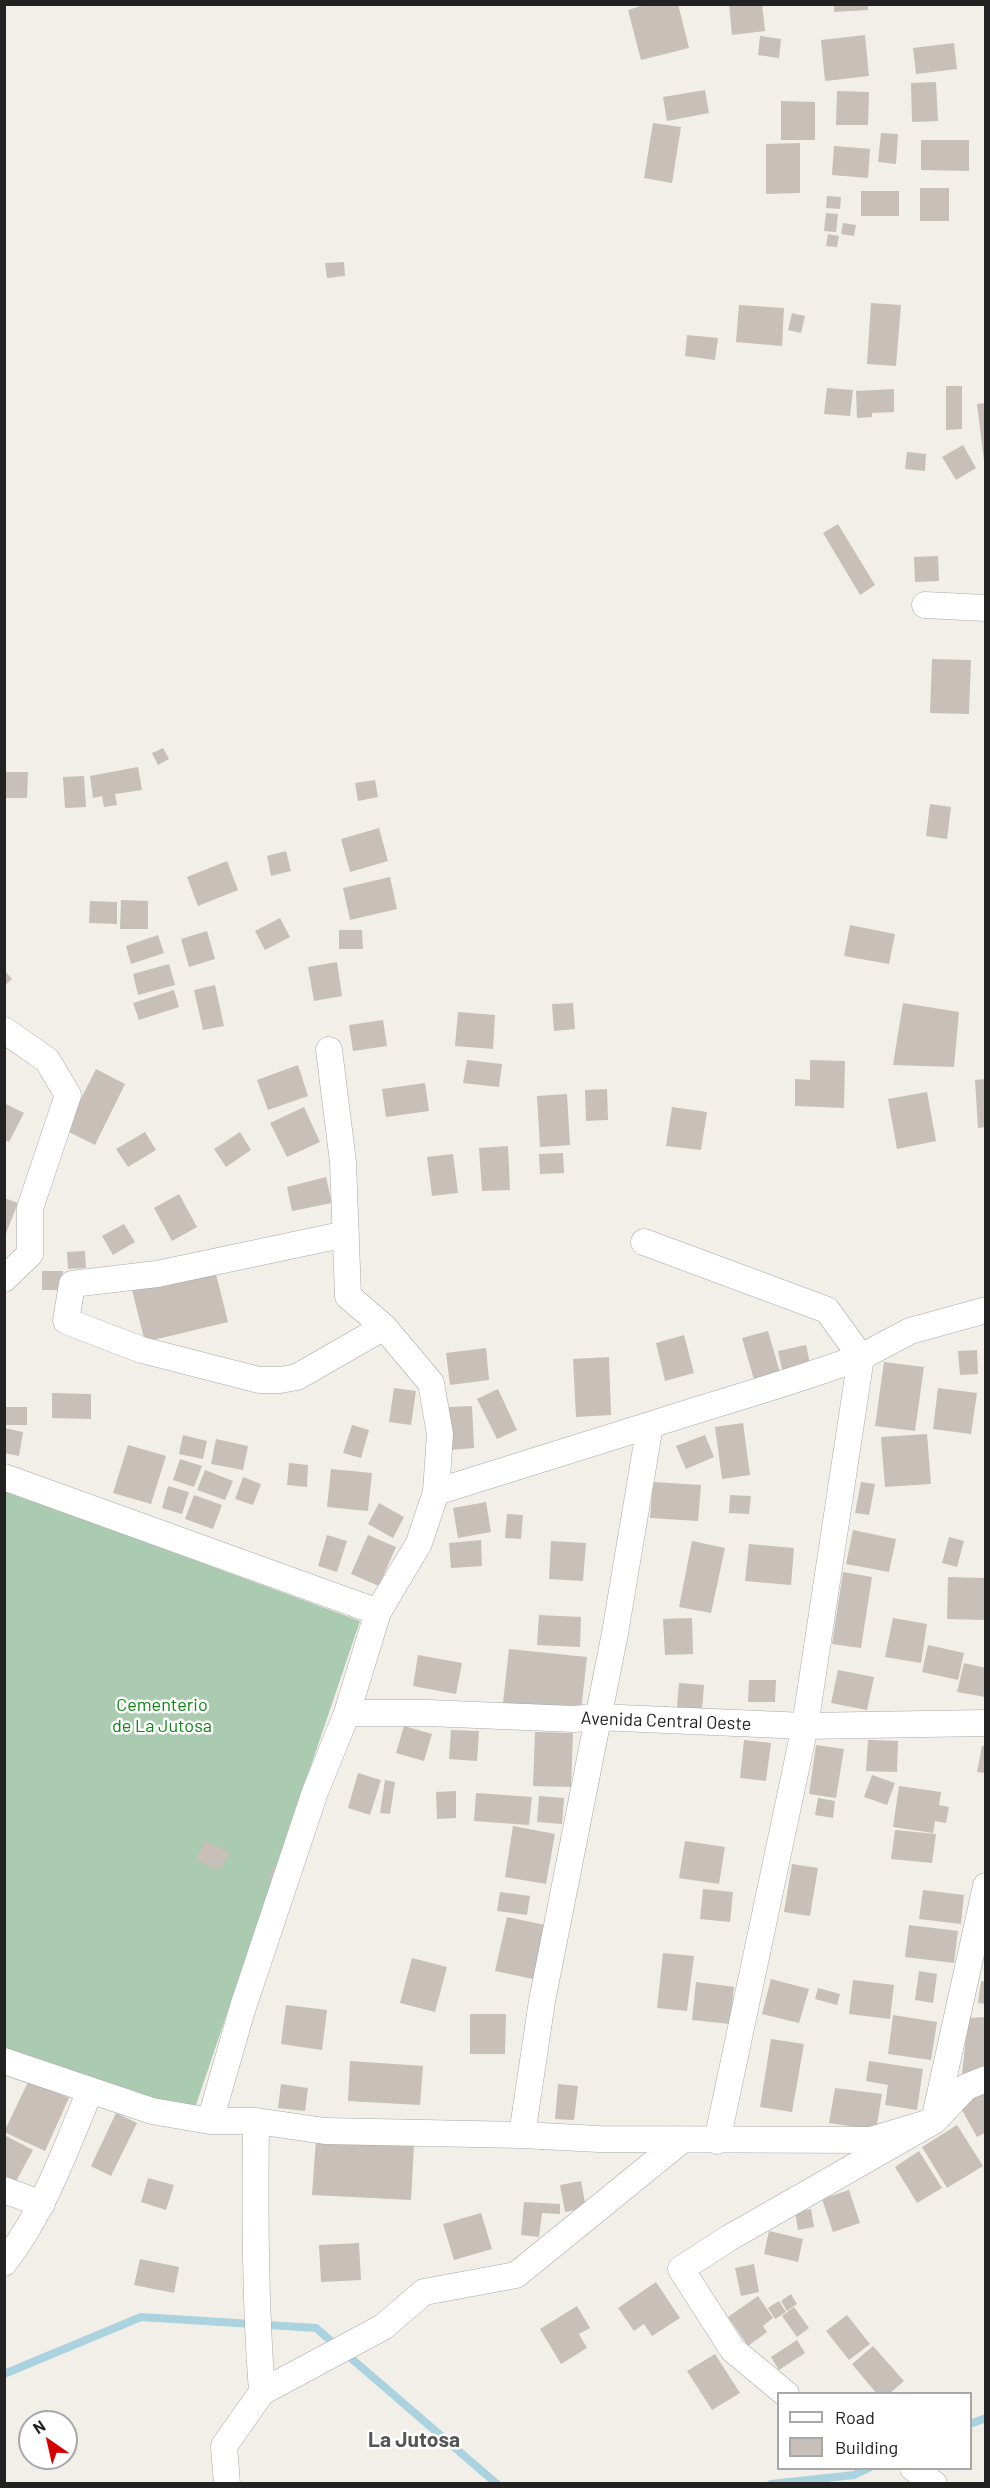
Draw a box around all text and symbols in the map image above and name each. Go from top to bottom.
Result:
park label: Cementerio de La Jutosa [112,1694,212,1736]
street label: Avenida Central Oeste [580,1707,752,1735]
legend [777,2392,972,2470]
text: Road [835,2406,875,2428]
north arrow [18,2410,78,2470]
text: N [29,2415,48,2437]
district label: La Jutosa [368,2427,460,2453]
text: Building [835,2436,898,2458]

